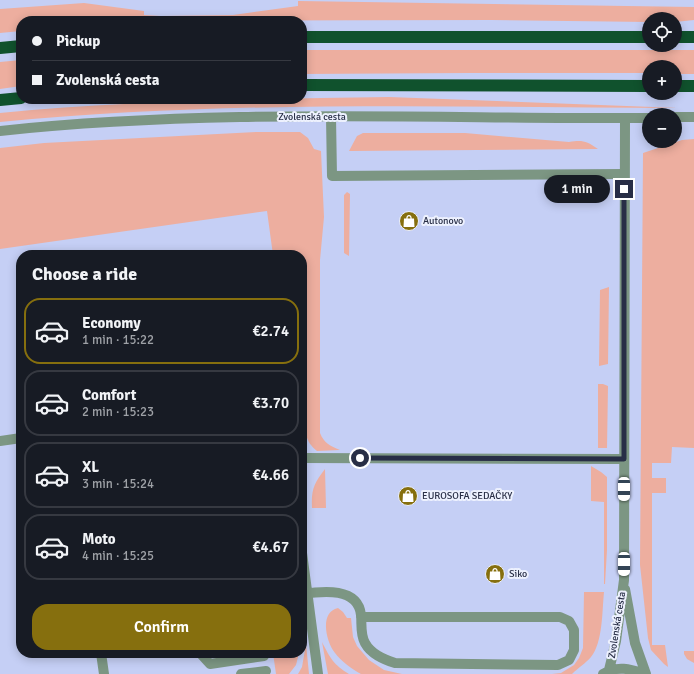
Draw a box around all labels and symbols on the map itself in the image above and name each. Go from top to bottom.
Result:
street label: Zvolenská cesta [278,111,346,123]
callout: 1 min [544,175,610,203]
route end [615,180,633,198]
shop icon: Autonovo [398,210,420,232]
place label: Autonovo [423,215,463,227]
route start [351,449,369,467]
car [618,477,630,501]
shop icon: EUROSOFA SEDAČKY [397,485,419,507]
place label: EUROSOFA SEDAČKY [422,489,512,502]
car [618,552,630,576]
shop icon: Siko [484,563,506,585]
place label: Siko [509,568,527,580]
street label: Zvolenská cesta [606,591,628,659]

